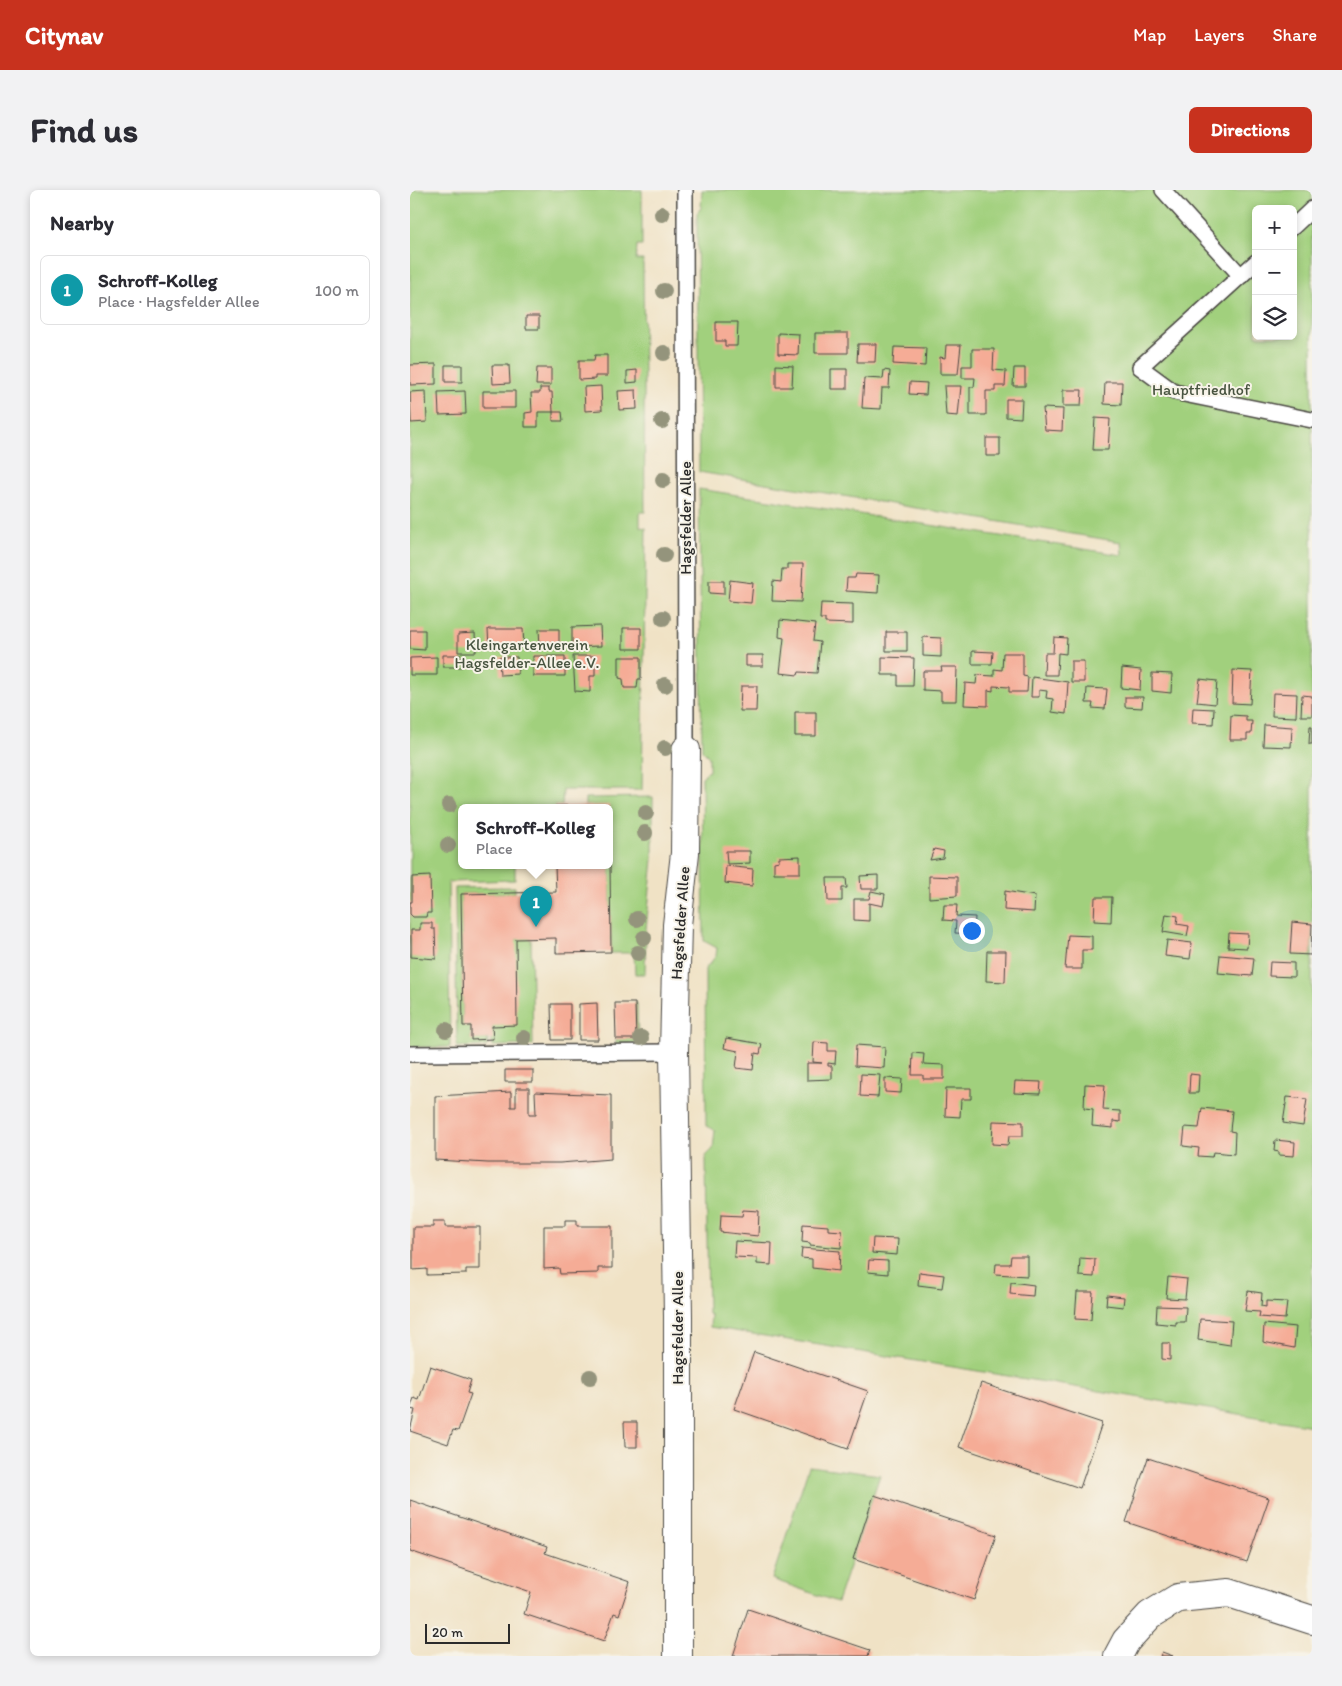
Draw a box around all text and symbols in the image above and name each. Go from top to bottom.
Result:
text: Citynav [25,21,103,50]
text: Map [1133,24,1166,46]
text: Layers [1194,24,1244,46]
text: Share [1272,24,1317,46]
button: Directions [1189,107,1312,153]
text: Find us [30,109,138,151]
map controls [1252,205,1297,340]
button: + [1252,205,1297,250]
text: Nearby [50,210,114,235]
button: − [1252,250,1297,295]
text: Schroff-Kolleg [98,269,217,292]
text: 1 [63,281,71,300]
text: 100 m [315,281,359,300]
text: Place · Hagsfelder Allee [98,292,260,311]
button: layers [1252,295,1297,340]
park label: Hauptfriedhof [1152,380,1251,399]
street label: Hagsfelder Allee [676,461,695,575]
park label: Kleingartenverein Hagsfelder-Allee e.V. [454,635,600,672]
popup [458,804,613,869]
text: Schroff-Kolleg [476,816,595,839]
text: Place [476,839,513,858]
street label: Hagsfelder Allee [667,866,693,980]
pin: 1 [520,886,552,927]
your location [959,918,985,944]
street label: Hagsfelder Allee [668,1271,687,1385]
scale bar [425,1621,510,1644]
text: 20 m [432,1624,463,1641]

